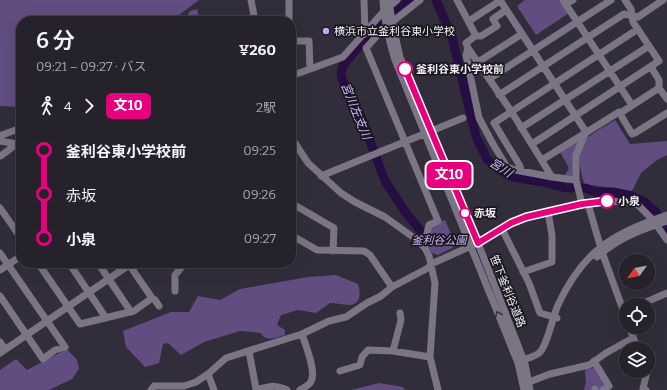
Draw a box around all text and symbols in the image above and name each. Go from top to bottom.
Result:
place label: 横浜市立釜利谷東小学校 [334,25,455,38]
marker: 横浜市立釜利谷東小学校 [321,26,331,36]
text: 6 分 [36,27,75,54]
text: ¥260 [239,41,276,59]
text: 09:21 – 09:27 · バス [36,59,146,74]
marker: 釜利谷東小学校前 [397,61,413,77]
place label: 釜利谷東小学校前 [416,63,504,76]
water label: 宮川左支川 [338,81,374,143]
icon: walk [36,95,58,117]
icon: forward [78,95,100,117]
text: 文10 [114,97,143,114]
text: 4 [64,99,72,114]
text: 2駅 [256,100,276,115]
text: 釜利谷東小学校前 [66,143,186,161]
text: 09:25 [243,143,276,158]
water label: 宮川 [487,156,517,181]
line badge: 文10 [426,162,472,188]
text: 文10 [435,166,463,183]
text: 赤坂 [66,187,96,205]
text: 09:26 [243,187,276,202]
marker: 小泉 [599,193,615,209]
place label: 小泉 [618,195,640,208]
marker: 赤坂 [459,207,471,219]
place label: 赤坂 [474,207,496,220]
text: 小泉 [66,231,96,249]
text: 09:27 [244,231,276,246]
park label: 釜利谷公園 [412,234,468,247]
street label: 笹下釜利谷道路 [487,253,528,329]
north arrow [619,254,655,290]
map controls [619,254,655,378]
button: locate [619,298,655,334]
one-way arrow [495,311,503,318]
button: layers [619,342,655,378]

